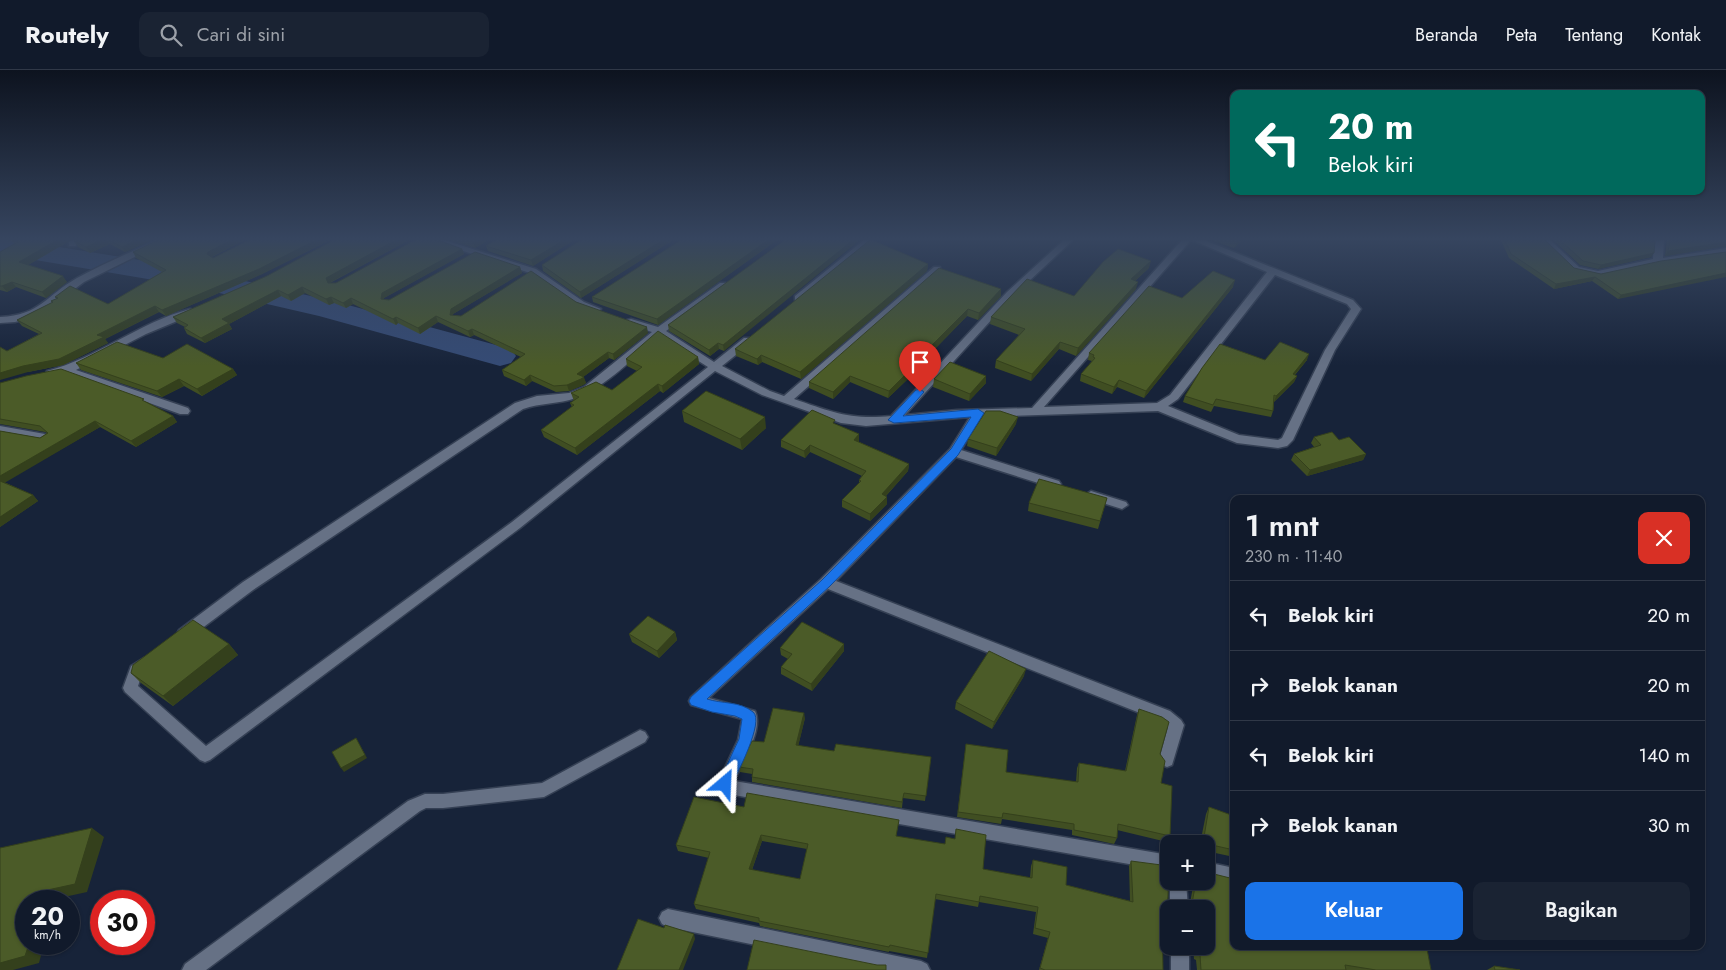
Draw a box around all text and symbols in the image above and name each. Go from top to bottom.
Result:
search box [139,12,489,57]
text: Routely [25,17,109,52]
icon: search [157,21,185,49]
text: Cari di sini [197,21,285,48]
text: Beranda [1415,22,1478,48]
text: Peta [1506,22,1537,48]
text: Tentang [1565,22,1623,48]
text: Kontak [1651,22,1701,48]
text: 20 m [1328,102,1413,152]
icon: left [1245,110,1310,175]
text: Belok kiri [1328,148,1414,180]
pin [899,341,941,392]
icon: arrive [906,348,934,376]
text: 1 mnt [1245,504,1319,547]
button: close [1638,512,1690,564]
text: 230 m · 11:40 [1245,545,1342,568]
icon: left [1245,602,1273,630]
text: Belok kiri [1288,602,1374,629]
text: 20 m [1647,602,1690,629]
icon: right [1245,672,1273,700]
text: Belok kanan [1288,672,1398,699]
text: 20 m [1647,672,1690,699]
icon: left [1245,742,1273,770]
text: Belok kiri [1288,742,1374,769]
text: 140 m [1638,742,1690,769]
position arrow [698,757,750,809]
icon: right [1245,812,1273,840]
text: Belok kanan [1288,812,1398,839]
text: 30 m [1648,812,1690,839]
map controls [1160,835,1215,955]
button: + [1160,835,1215,890]
button: Keluar [1245,882,1463,940]
button: Bagikan [1473,882,1690,940]
speed limit sign: 30 [90,890,155,955]
text: 20 [31,898,64,934]
button: − [1160,900,1215,955]
text: km/h [34,926,61,944]

